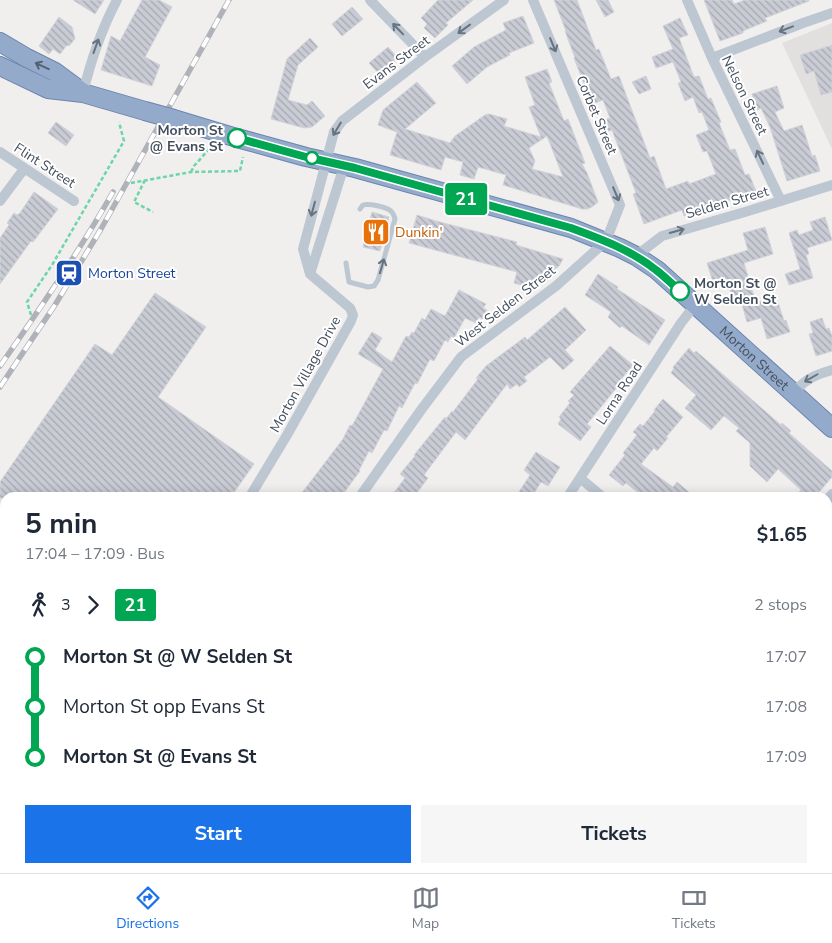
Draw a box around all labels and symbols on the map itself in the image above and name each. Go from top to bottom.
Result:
one-way arrow [392,23,404,35]
one-way arrow [457,24,471,34]
one-way arrow [779,25,794,34]
street label: Evans Street [359,31,434,94]
one-way arrow [548,37,558,52]
one-way arrow [92,39,101,54]
street label: Nelson Street [717,52,772,138]
one-way arrow [35,61,50,70]
street label: Corbet Street [571,73,622,158]
place label: Morton St @ Evans St [150,121,224,156]
one-way arrow [332,121,342,135]
marker: Morton St @ Evans St [227,128,247,148]
street label: Flint Street [10,138,79,192]
one-way arrow [754,150,764,165]
unlabelled marker [305,151,319,165]
street label: Selden Street [683,182,771,223]
line badge: 21 [444,183,488,215]
one-way arrow [612,186,621,201]
one-way arrow [308,200,317,216]
restaurant icon: Dunkin' [361,217,391,247]
place label: Dunkin' [395,223,443,242]
one-way arrow [668,226,684,236]
station icon: Morton Street [54,258,84,288]
one-way arrow [377,258,387,274]
street label: West Selden Street [451,261,560,352]
place label: Morton Street [88,264,176,283]
place label: Morton St @ W Selden St [694,274,777,309]
marker: Morton St @ W Selden St [670,281,690,301]
street label: Morton Village Drive [266,313,345,436]
street label: Morton Street [715,322,793,395]
street label: Lorna Road [592,358,647,429]
one-way arrow [803,373,818,383]

